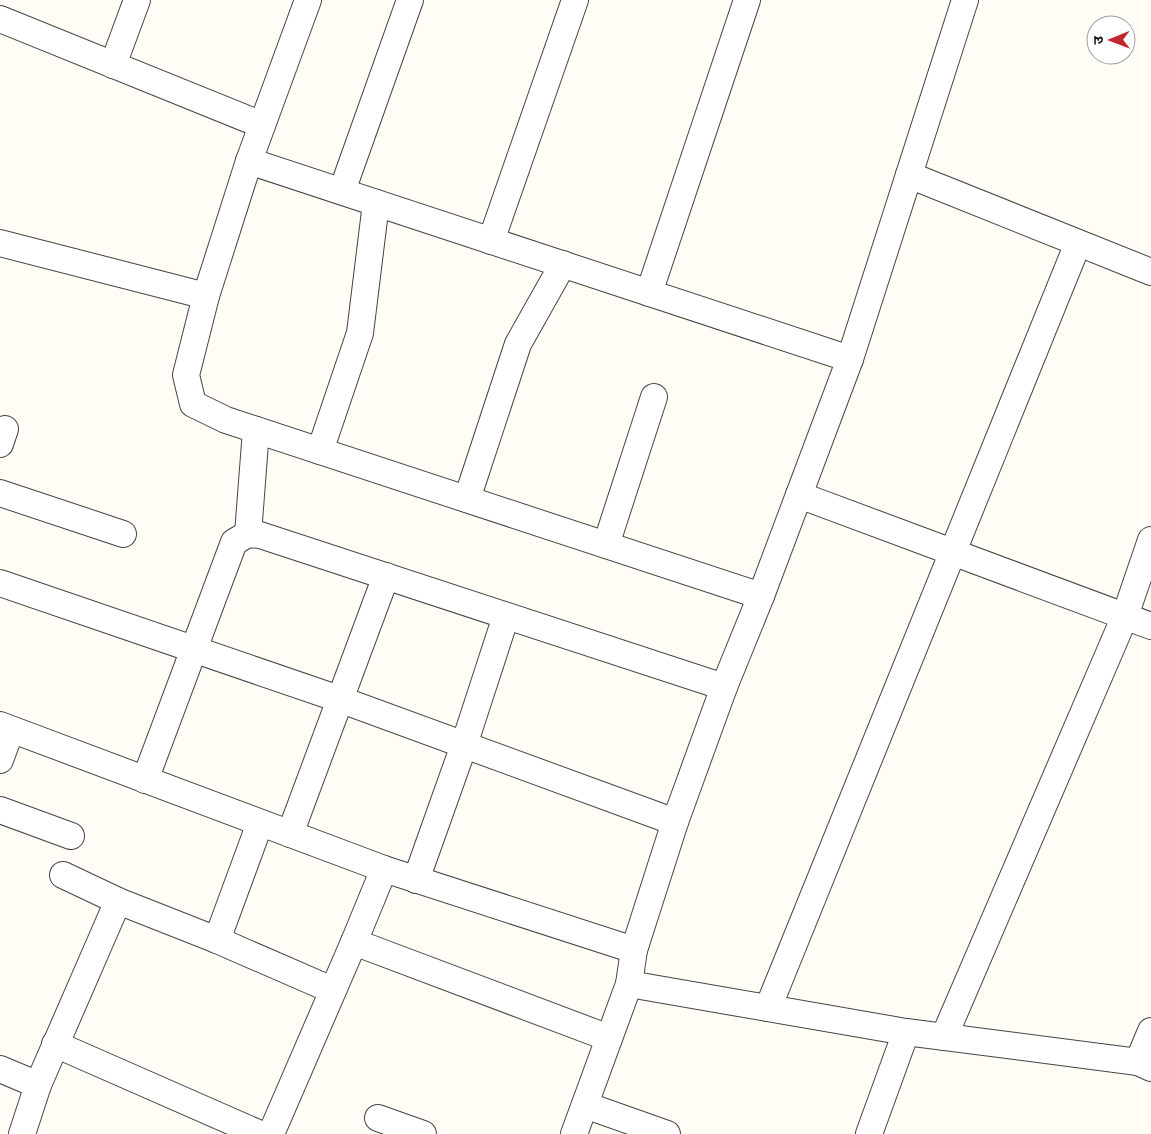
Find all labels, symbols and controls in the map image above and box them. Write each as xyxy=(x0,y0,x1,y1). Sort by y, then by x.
north arrow xyxy=(1086,15,1136,65)
text: उ xyxy=(1089,35,1107,44)

